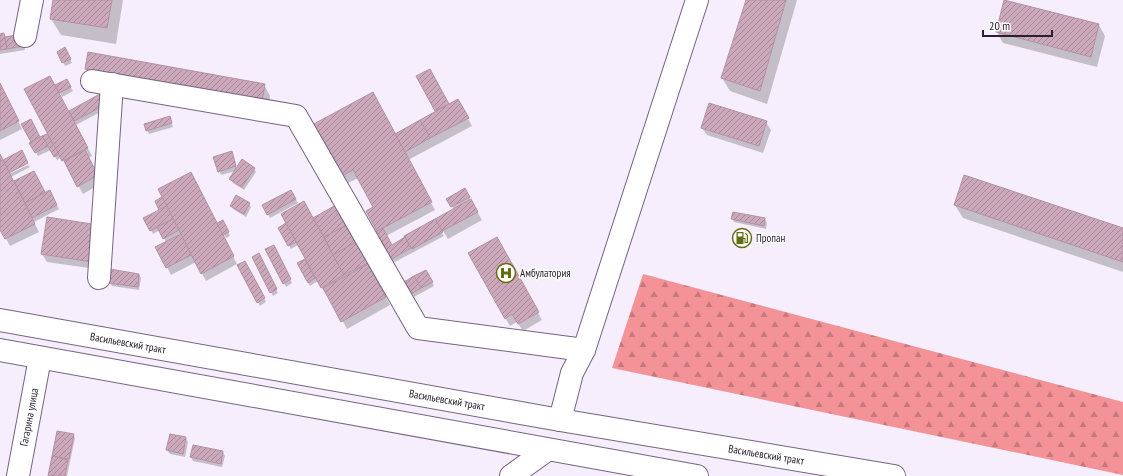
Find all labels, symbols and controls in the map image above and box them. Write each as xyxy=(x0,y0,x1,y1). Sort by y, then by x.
scale bar xyxy=(983,12,1052,38)
text: 20 m xyxy=(989,18,1010,33)
fuel station icon: Пропан xyxy=(731,227,753,249)
place label: Пропан xyxy=(756,231,785,245)
hospital icon: Амбулатория xyxy=(495,262,517,284)
place label: Амбулатория xyxy=(520,266,570,280)
street label: Васильевский тракт xyxy=(89,329,167,357)
street label: Васильевский тракт xyxy=(408,386,486,414)
street label: Гагарина улица xyxy=(17,387,41,447)
street label: Васильевский тракт xyxy=(727,441,806,468)

